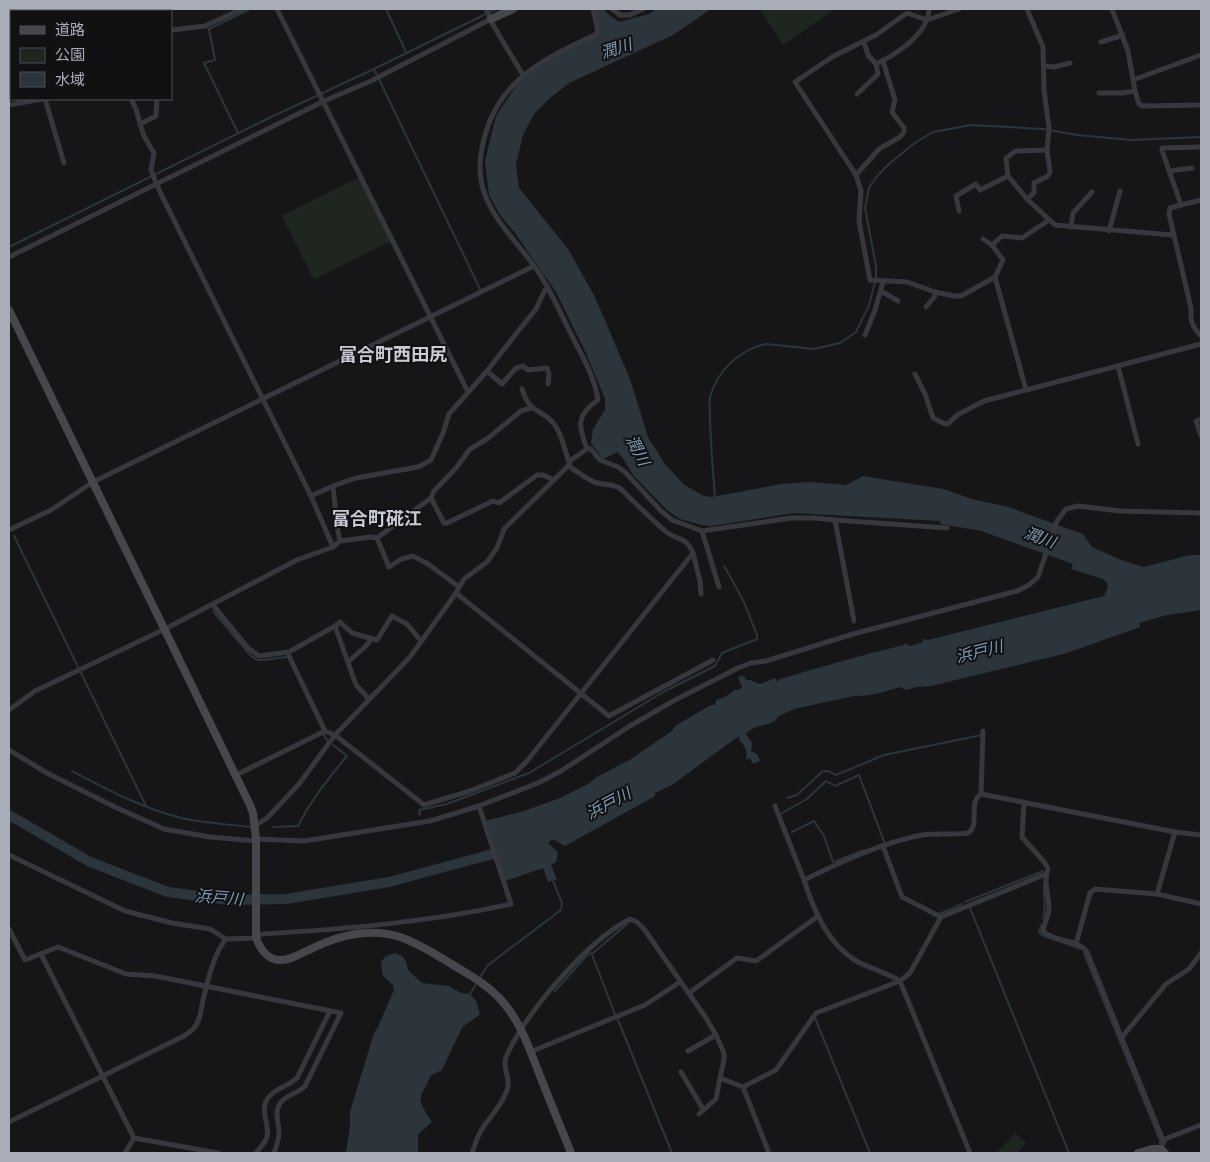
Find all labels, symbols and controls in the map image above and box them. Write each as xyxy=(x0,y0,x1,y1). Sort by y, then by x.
legend xyxy=(10,10,172,100)
text: 道路 xyxy=(55,20,85,40)
water label: 潤川 xyxy=(598,33,637,64)
text: 公園 xyxy=(55,45,85,65)
text: 水域 xyxy=(55,70,85,90)
district label: 富合町西田尻 xyxy=(339,343,447,367)
water label: 潤川 xyxy=(620,431,655,471)
district label: 富合町硴江 xyxy=(332,507,422,531)
water label: 潤川 xyxy=(1021,522,1060,554)
water label: 浜戸川 xyxy=(953,635,1007,668)
water label: 浜戸川 xyxy=(582,782,637,825)
water label: 浜戸川 xyxy=(194,885,246,911)

